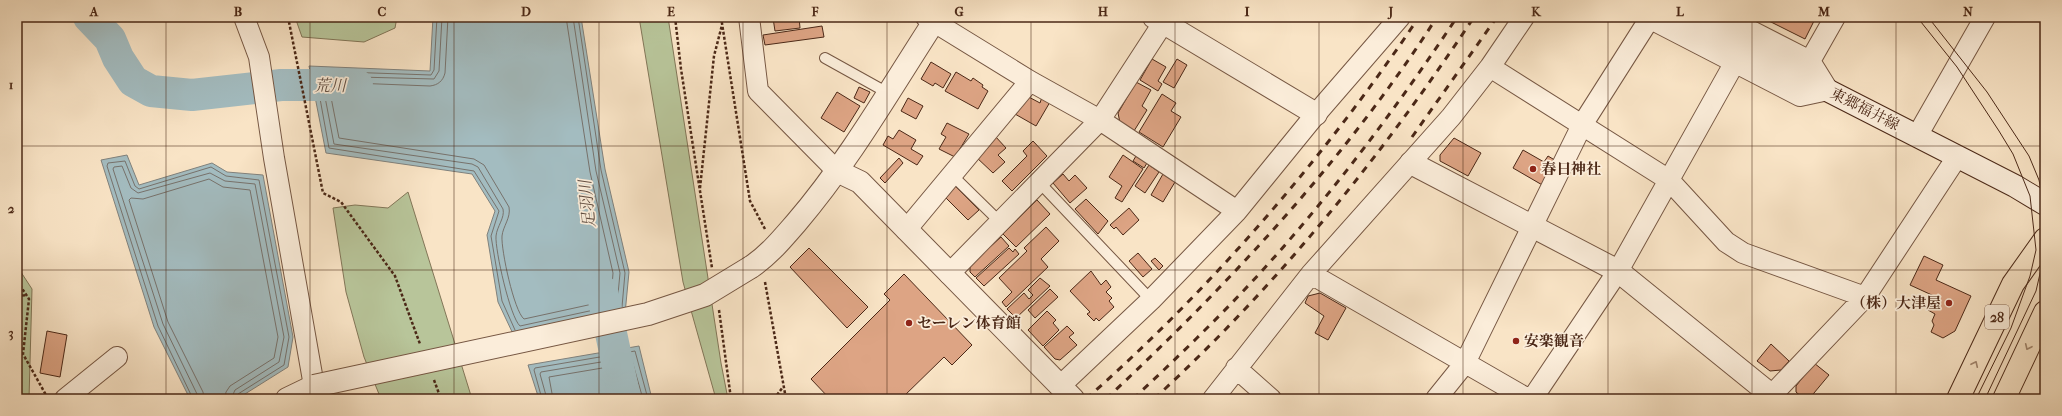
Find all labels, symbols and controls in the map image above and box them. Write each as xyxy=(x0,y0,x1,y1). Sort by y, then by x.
text: A xyxy=(89,4,99,19)
text: B xyxy=(234,4,243,19)
text: C xyxy=(378,4,387,19)
text: D xyxy=(521,4,531,19)
text: E xyxy=(667,4,675,19)
text: F xyxy=(811,4,819,19)
text: G xyxy=(954,4,964,19)
text: H xyxy=(1098,4,1109,19)
text: I xyxy=(1244,4,1250,19)
text: J xyxy=(1387,4,1394,20)
text: K xyxy=(1531,4,1542,19)
text: L xyxy=(1676,4,1685,19)
text: M xyxy=(1817,4,1830,19)
text: N xyxy=(1963,4,1973,19)
water label: 荒川 xyxy=(314,76,348,95)
text: 1 xyxy=(9,77,14,92)
street label: 東郷福井線 xyxy=(1827,84,1903,134)
place label: 春日神社 xyxy=(1541,160,1601,178)
marker: 春日神社 xyxy=(1528,164,1538,174)
water label: 足羽川 xyxy=(575,177,599,229)
text: 2 xyxy=(8,201,15,216)
place label: （株）大津屋 xyxy=(1851,294,1941,312)
marker: （株）大津屋 xyxy=(1944,298,1954,308)
road number: 28 xyxy=(1985,305,2009,329)
place label: セーレン体育館 xyxy=(917,314,1021,332)
marker: セーレン体育館 xyxy=(904,318,914,328)
text: 3 xyxy=(8,325,14,341)
place label: 安楽観音 xyxy=(1524,332,1584,350)
marker: 安楽観音 xyxy=(1511,336,1521,346)
one-way arrow xyxy=(2025,343,2033,350)
one-way arrow xyxy=(1970,360,1978,368)

